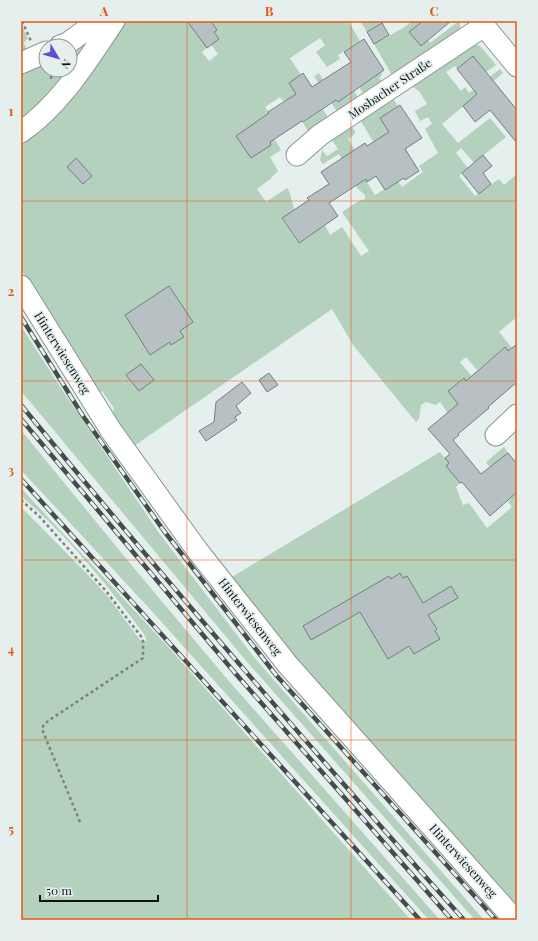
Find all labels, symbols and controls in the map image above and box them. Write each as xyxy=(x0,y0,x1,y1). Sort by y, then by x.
text: A xyxy=(99,2,109,19)
text: B xyxy=(265,2,274,19)
text: C xyxy=(429,2,439,19)
north arrow xyxy=(38,38,78,78)
street label: Mosbacher Straße xyxy=(345,54,434,122)
text: N xyxy=(58,57,75,72)
text: 1 xyxy=(9,102,14,119)
text: 2 xyxy=(8,282,15,299)
street label: Hinterwiesenweg xyxy=(31,308,95,397)
text: 3 xyxy=(8,461,14,478)
street label: Hinterwiesenweg xyxy=(215,574,287,659)
text: 4 xyxy=(8,640,15,657)
text: 5 xyxy=(8,820,14,837)
street label: Hinterwiesenweg xyxy=(426,820,502,901)
scale bar xyxy=(40,877,158,903)
text: 50 m xyxy=(46,882,72,898)

